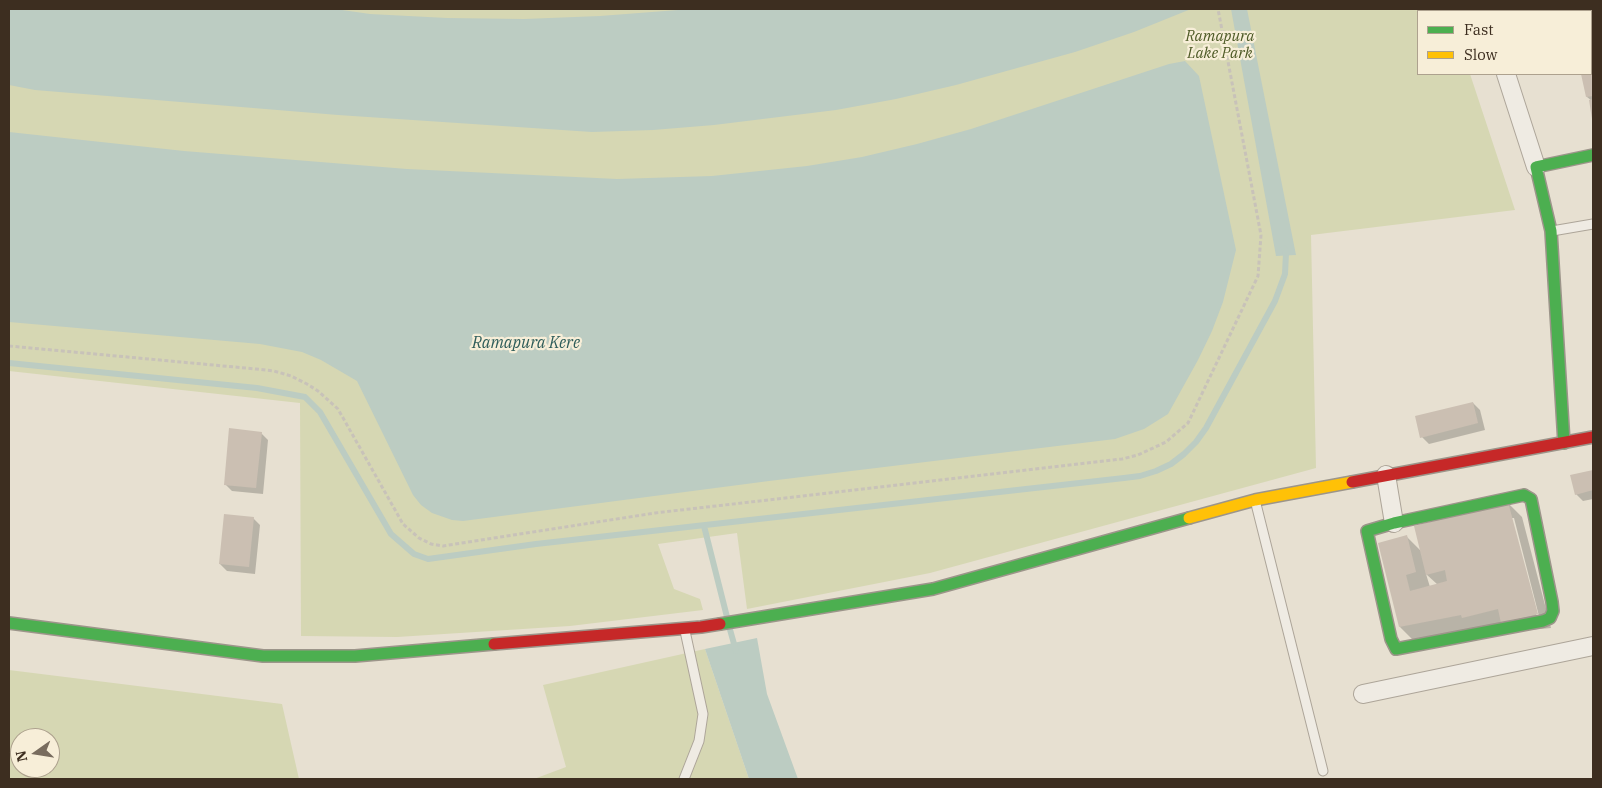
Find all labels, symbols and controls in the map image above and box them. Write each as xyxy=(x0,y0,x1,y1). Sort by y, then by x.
legend xyxy=(1417,10,1592,75)
text: Fast xyxy=(1464,20,1494,39)
park label: Ramapura Lake Park xyxy=(1186,28,1254,63)
text: Slow xyxy=(1464,45,1497,64)
water label: Ramapura Kere xyxy=(472,333,580,353)
north arrow xyxy=(10,728,60,778)
text: N xyxy=(11,749,31,764)

